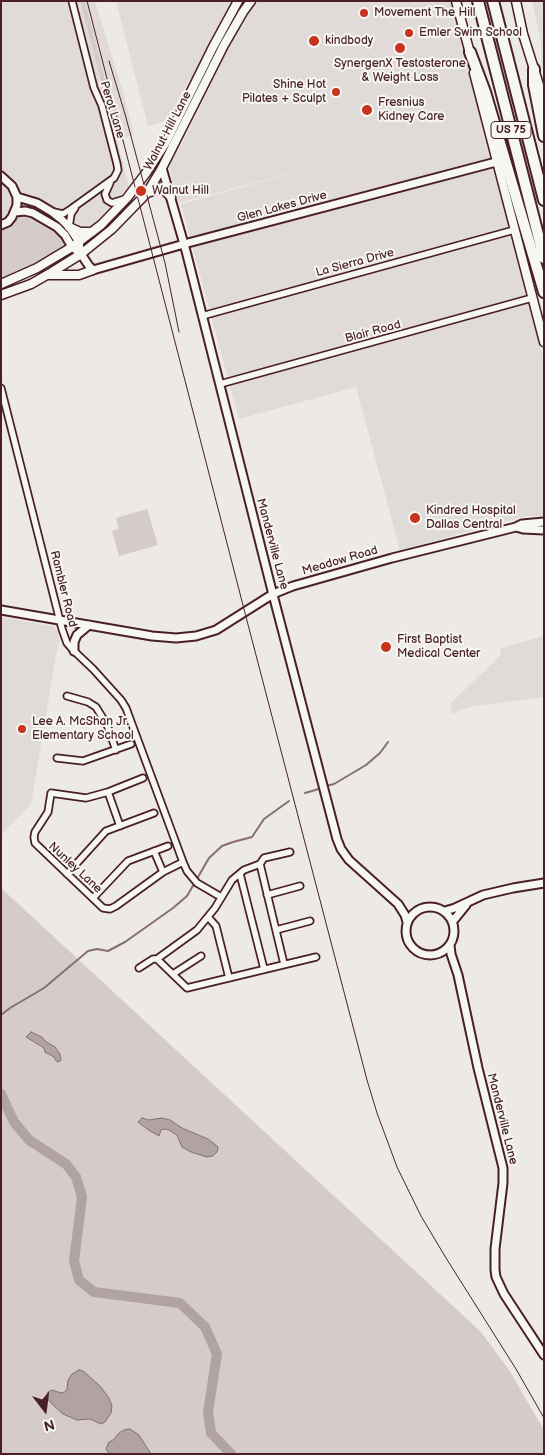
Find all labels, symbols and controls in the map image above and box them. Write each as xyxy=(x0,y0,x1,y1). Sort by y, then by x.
place label: Movement The Hill xyxy=(374,6,475,20)
marker: Movement The Hill xyxy=(358,7,370,19)
place label: Emler Swim School xyxy=(419,26,522,40)
marker: Emler Swim School xyxy=(403,27,415,39)
marker: kindbody xyxy=(307,34,321,48)
place label: kindbody xyxy=(325,34,373,48)
marker: SynergenX Testosterone & Weight Loss xyxy=(393,41,407,55)
place label: SynergenX Testosterone & Weight Loss xyxy=(334,57,466,85)
place label: Shine Hot Pilates + Sculpt xyxy=(242,78,326,106)
street label: Perot Lane xyxy=(96,80,128,140)
marker: Shine Hot Pilates + Sculpt xyxy=(330,86,342,98)
street label: Walnut Hill Lane xyxy=(141,89,195,173)
place label: Fresnius Kidney Care xyxy=(378,96,444,124)
marker: Fresnius Kidney Care xyxy=(360,103,374,117)
road number: US 75 xyxy=(491,122,531,138)
marker: Walnut Hill xyxy=(134,184,148,198)
place label: Walnut Hill xyxy=(152,184,209,198)
street label: Glen Lakes Drive xyxy=(236,188,328,226)
street label: La Sierra Drive xyxy=(314,246,396,280)
street label: Blair Road xyxy=(344,318,402,346)
street label: Manderville Lane xyxy=(253,497,291,591)
place label: Kindred Hospital Dallas Central xyxy=(426,504,516,532)
marker: Kindred Hospital Dallas Central xyxy=(408,511,422,525)
street label: Meadow Road xyxy=(300,543,380,579)
street label: Rambler Road xyxy=(47,549,79,629)
place label: First Baptist Medical Center xyxy=(397,633,480,661)
marker: First Baptist Medical Center xyxy=(379,640,393,654)
place label: Lee A. McShan Jr. Elementary School xyxy=(32,715,134,743)
marker: Lee A. McShan Jr. Elementary School xyxy=(16,723,28,735)
street label: Nunley Lane xyxy=(45,840,105,896)
street label: Manderville Lane xyxy=(484,1072,520,1166)
north arrow xyxy=(20,1385,70,1435)
text: N xyxy=(42,1415,56,1435)

